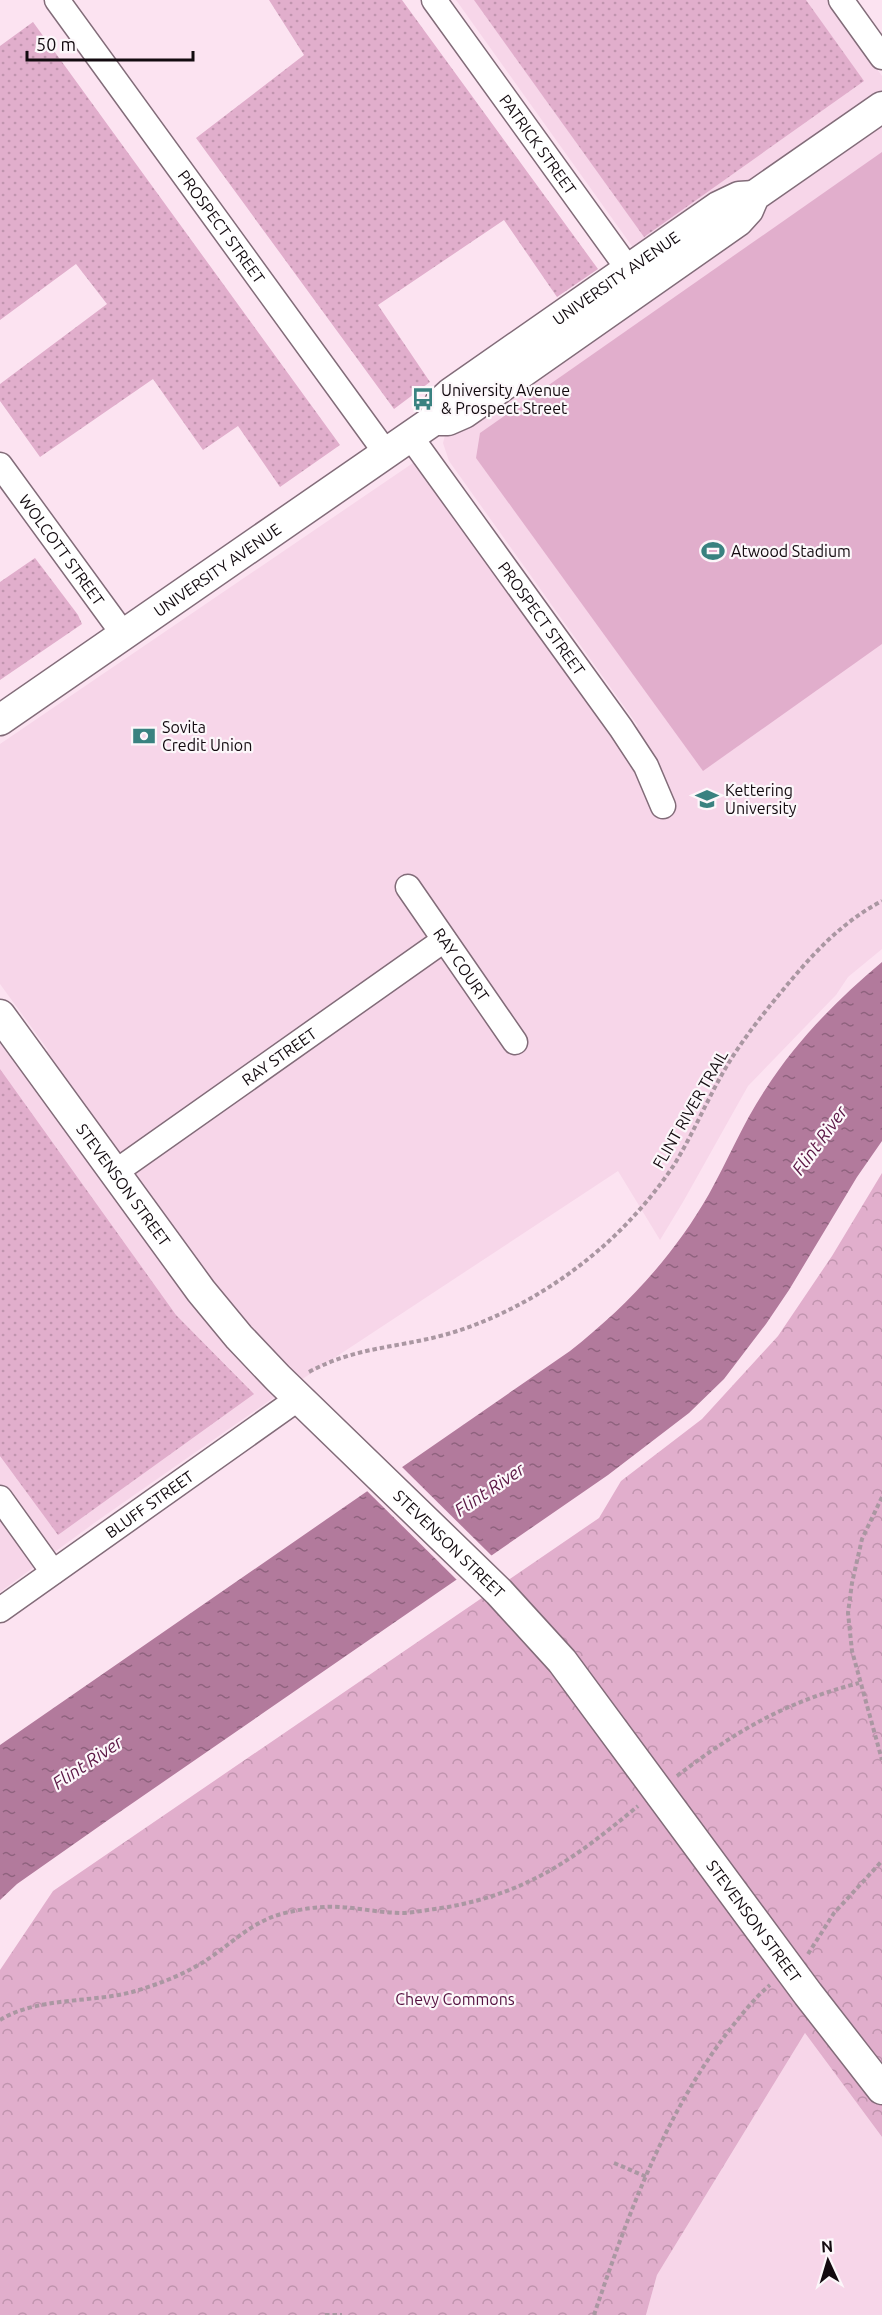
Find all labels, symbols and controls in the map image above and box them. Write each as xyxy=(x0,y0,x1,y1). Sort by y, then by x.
scale bar xyxy=(27,24,194,62)
text: 50 m xyxy=(36,34,76,54)
street label: PATRICK STREET xyxy=(496,91,580,198)
street label: PROSPECT STREET xyxy=(174,166,269,287)
street label: UNIVERSITY AVENUE xyxy=(549,228,683,328)
place label: University Avenue & Prospect Street xyxy=(441,381,570,417)
bus stop icon: University Avenue & Prospect Street xyxy=(410,386,436,412)
street label: WOLCOTT STREET xyxy=(16,491,108,609)
street label: UNIVERSITY AVENUE xyxy=(150,520,284,620)
sports icon: Atwood Stadium xyxy=(700,538,726,564)
place label: Atwood Stadium xyxy=(731,542,851,560)
street label: PROSPECT STREET xyxy=(495,558,589,679)
place label: Sovita Credit Union xyxy=(162,718,252,754)
bank icon: Sovita Credit Union xyxy=(131,723,157,749)
place label: Kettering University xyxy=(725,781,797,817)
school or university icon: Kettering University xyxy=(694,786,720,812)
street label: RAY COURT xyxy=(430,924,493,1004)
street label: RAY STREET xyxy=(238,1024,320,1089)
street label: FLINT RIVER TRAIL xyxy=(649,1047,731,1171)
water label: Flint River xyxy=(787,1101,851,1178)
street label: STEVENSON STREET xyxy=(73,1120,174,1250)
water label: Flint River xyxy=(450,1458,529,1520)
street label: BLUFF STREET xyxy=(102,1467,197,1542)
street label: STEVENSON STREET xyxy=(390,1486,508,1601)
water label: Flint River xyxy=(48,1731,127,1793)
street label: STEVENSON STREET xyxy=(703,1857,805,1986)
park label: Chevy Commons xyxy=(395,1990,515,2008)
north arrow xyxy=(798,2231,858,2291)
text: N xyxy=(820,2237,834,2255)

